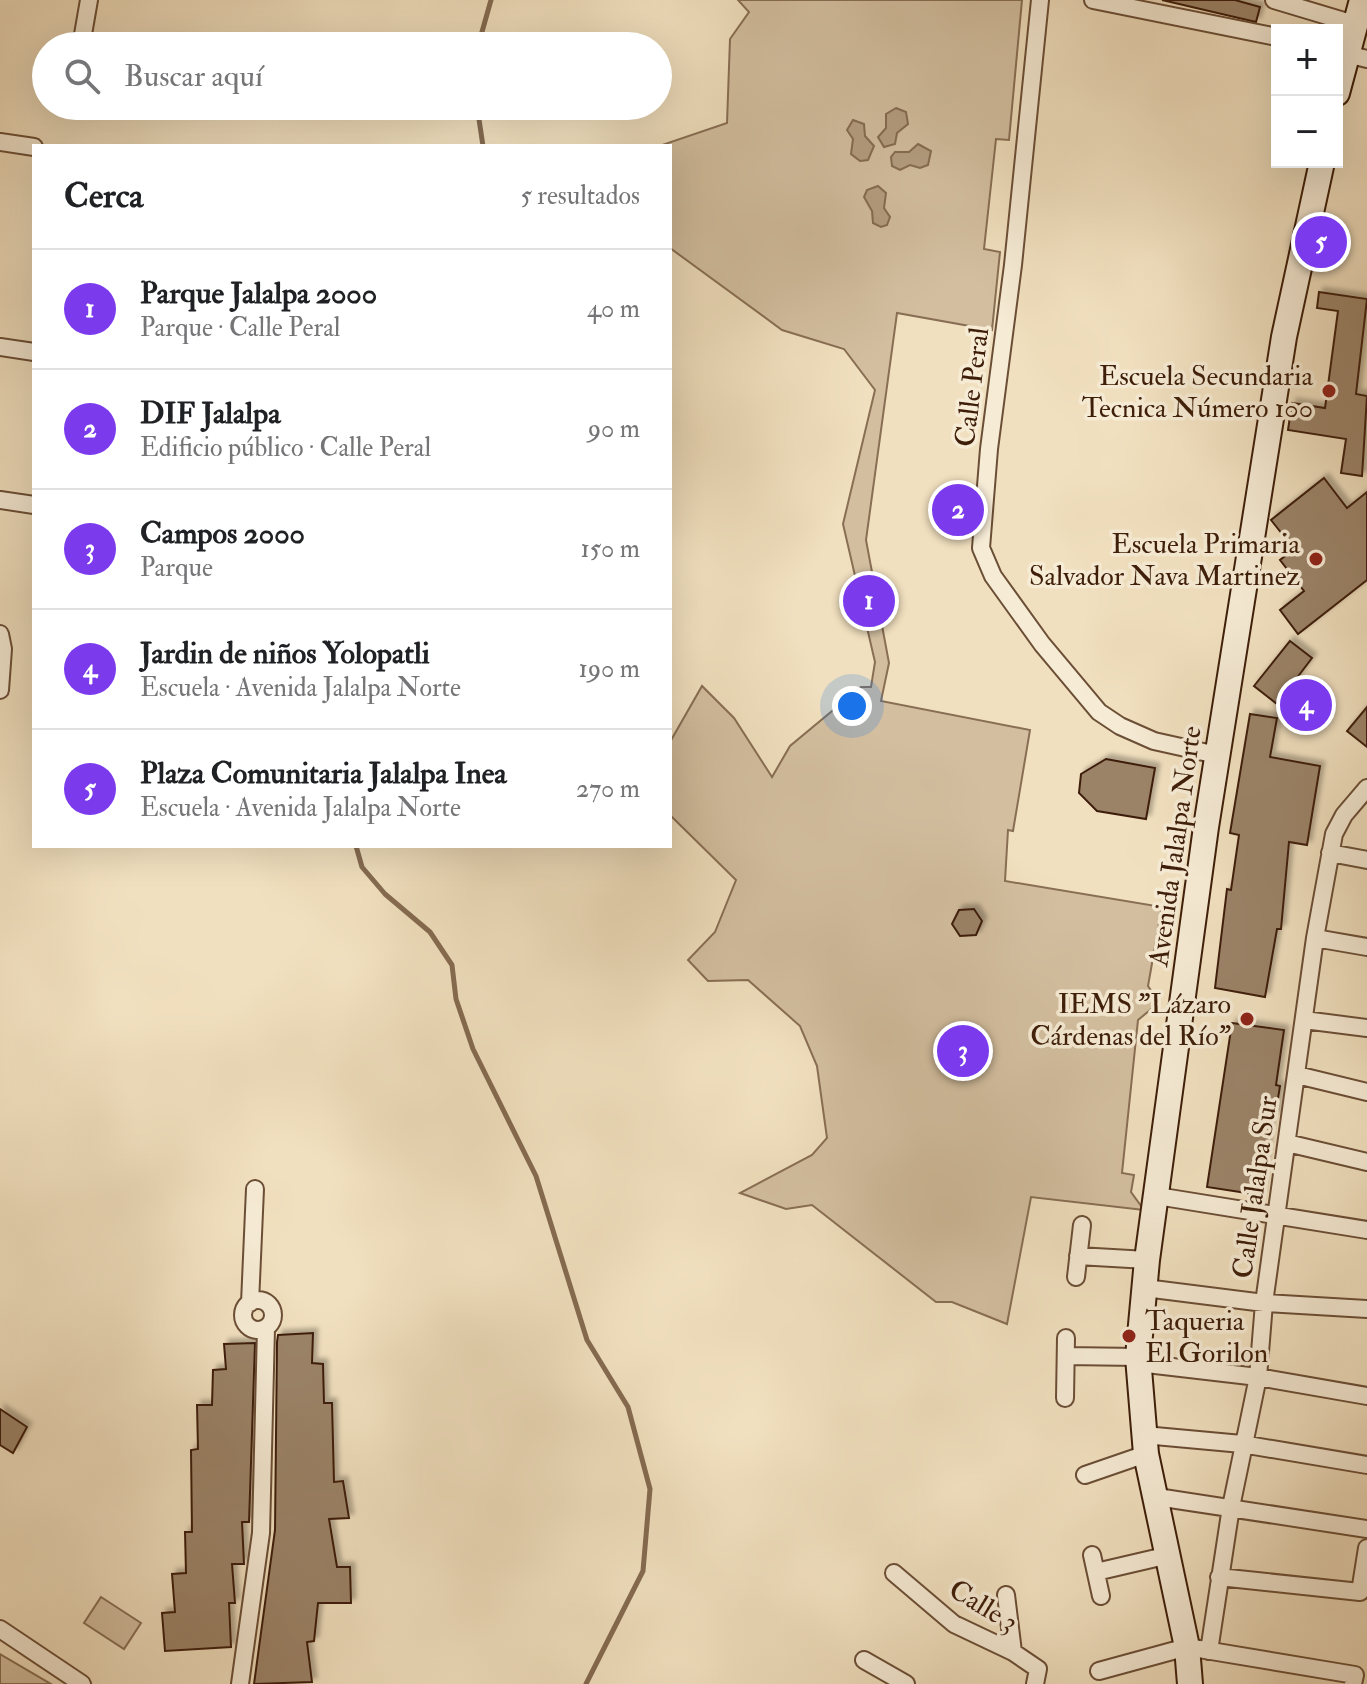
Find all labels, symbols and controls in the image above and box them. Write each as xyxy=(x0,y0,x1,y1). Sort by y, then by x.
map controls xyxy=(1271,24,1343,168)
button: + xyxy=(1271,24,1343,96)
search box xyxy=(32,32,672,120)
icon: search xyxy=(60,54,104,98)
text: Buscar aquí xyxy=(124,58,263,95)
button: − xyxy=(1271,96,1343,168)
text: Cerca xyxy=(64,175,143,218)
text: 5 resultados xyxy=(520,180,640,212)
pin: 5 xyxy=(1295,212,1347,272)
text: Parque Jalalpa 2000 xyxy=(140,275,377,312)
text: 1 xyxy=(85,293,95,325)
text: 40 m xyxy=(587,293,640,325)
text: Parque · Calle Peral xyxy=(140,312,341,344)
street label: Calle Peral xyxy=(948,325,997,449)
place label: Escuela Secundaria Tecnica Número 100 xyxy=(1082,359,1313,426)
marker: Escuela Secundaria Tecnica Número 100 xyxy=(1320,382,1338,400)
text: DIF Jalalpa xyxy=(140,395,280,432)
text: 2 xyxy=(83,413,97,445)
text: 90 m xyxy=(588,413,640,445)
text: Edificio público · Calle Peral xyxy=(140,432,431,464)
pin: 2 xyxy=(932,480,984,540)
text: Campos 2000 xyxy=(140,515,305,552)
place label: Escuela Primaria Salvador Nava Martinez xyxy=(1029,527,1300,594)
text: 3 xyxy=(85,533,95,565)
text: 150 m xyxy=(581,533,640,565)
marker: Escuela Primaria Salvador Nava Martinez xyxy=(1307,550,1325,568)
text: Parque xyxy=(140,552,213,584)
pin: 1 xyxy=(843,571,895,631)
text: Jardin de niños Yolopatli xyxy=(140,635,430,672)
text: 4 xyxy=(83,653,97,685)
text: 190 m xyxy=(579,653,640,685)
text: Escuela · Avenida Jalalpa Norte xyxy=(140,672,461,704)
pin: 4 xyxy=(1280,675,1332,735)
your location xyxy=(832,686,872,726)
street label: Avenida Jalalpa Norte xyxy=(1141,723,1210,970)
text: Plaza Comunitaria Jalalpa Inea xyxy=(140,755,507,792)
text: 5 xyxy=(84,773,96,805)
text: 270 m xyxy=(576,773,640,805)
text: Escuela · Avenida Jalalpa Norte xyxy=(140,792,461,824)
place label: IEMS "Lázaro Cárdenas del Río" xyxy=(1030,987,1231,1054)
marker: IEMS "Lázaro Cárdenas del Río" xyxy=(1238,1010,1256,1028)
pin: 3 xyxy=(937,1021,989,1081)
street label: Calle Jalalpa Sur xyxy=(1225,1093,1286,1281)
place label: Taqueria El Gorilon xyxy=(1145,1304,1268,1371)
marker: Taqueria El Gorilon xyxy=(1120,1327,1138,1345)
street label: Calle 3 xyxy=(942,1572,1024,1640)

